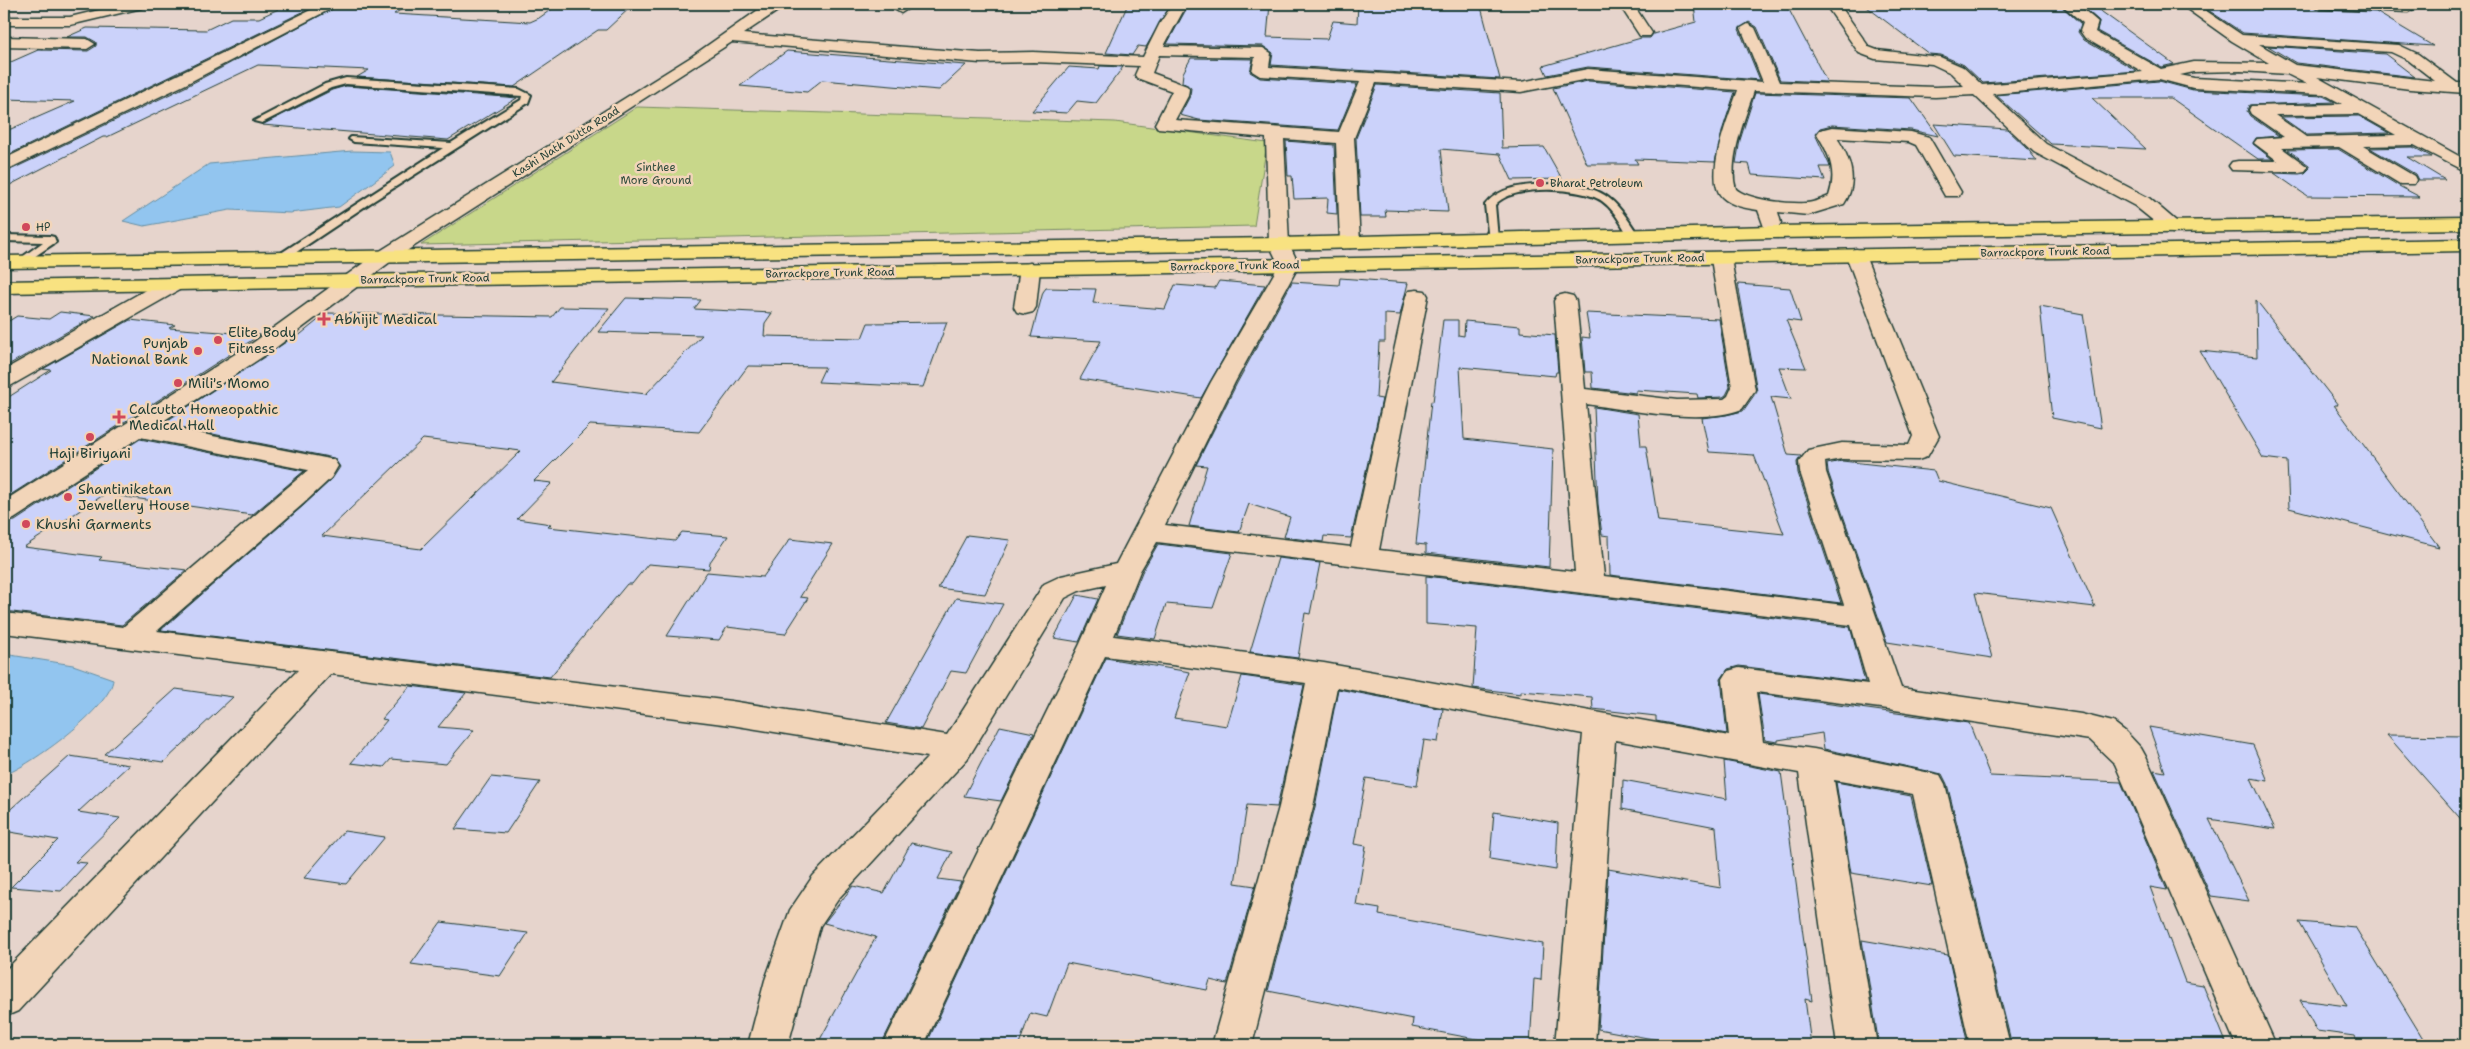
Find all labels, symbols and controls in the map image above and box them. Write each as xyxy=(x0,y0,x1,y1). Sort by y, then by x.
street label: Kashi Nath Dutta Road xyxy=(510,103,622,181)
park label: Sinthee More Ground xyxy=(620,160,692,188)
place label: Bharat Petroleum xyxy=(1550,176,1643,191)
marker: Bharat Petroleum xyxy=(1534,177,1546,189)
place label: HP xyxy=(36,220,50,235)
marker: HP xyxy=(20,221,32,233)
street label: Barrackpore Trunk Road xyxy=(1980,243,2110,261)
street label: Barrackpore Trunk Road xyxy=(1575,250,1705,268)
street label: Barrackpore Trunk Road xyxy=(1170,257,1300,275)
street label: Barrackpore Trunk Road xyxy=(765,264,895,282)
street label: Barrackpore Trunk Road xyxy=(360,270,490,288)
place label: Abhijit Medical xyxy=(334,310,437,328)
marker: Abhijit Medical xyxy=(318,313,330,325)
place label: Elite Body Fitness xyxy=(228,323,296,357)
place label: Punjab National Bank xyxy=(91,334,188,368)
marker: Elite Body Fitness xyxy=(212,334,224,346)
marker: Punjab National Bank xyxy=(192,345,204,357)
place label: Mili's Momo xyxy=(188,374,270,392)
marker: Mili's Momo xyxy=(172,377,184,389)
place label: Calcutta Homeopathic Medical Hall xyxy=(129,400,278,434)
marker: Calcutta Homeopathic Medical Hall xyxy=(113,411,125,423)
marker: Haji Biriyani xyxy=(84,431,96,443)
place label: Haji Biriyani xyxy=(49,444,131,462)
place label: Shantiniketan Jewellery House xyxy=(78,480,190,514)
marker: Shantiniketan Jewellery House xyxy=(62,491,74,503)
place label: Khushi Garments xyxy=(36,515,152,533)
marker: Khushi Garments xyxy=(20,518,32,530)

